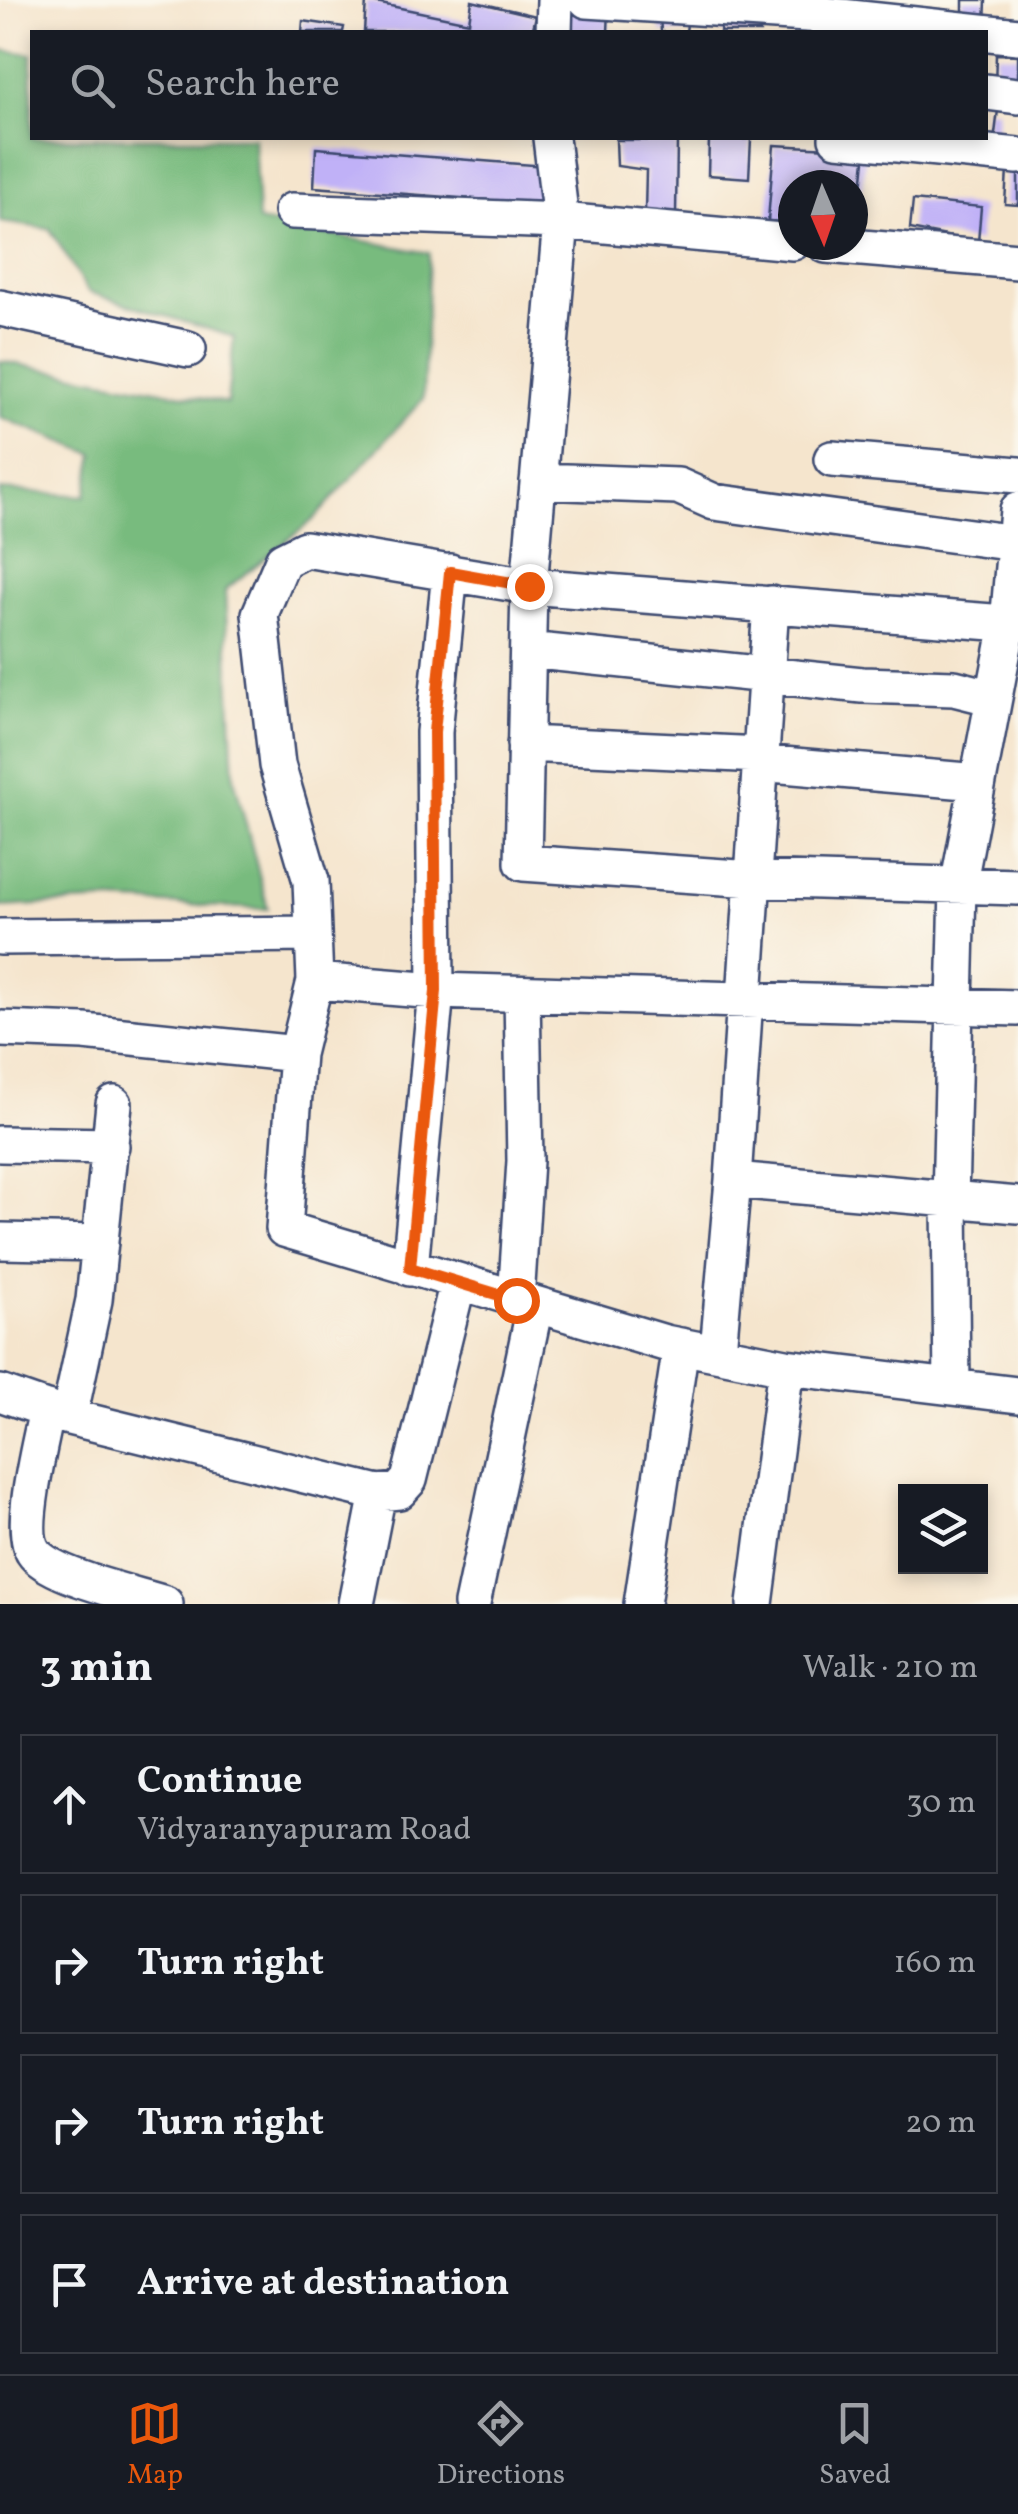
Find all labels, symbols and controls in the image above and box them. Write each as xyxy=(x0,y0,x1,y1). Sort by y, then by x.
search box xyxy=(30,30,988,140)
icon: search xyxy=(65,58,120,113)
text: Search here xyxy=(145,59,340,112)
north arrow xyxy=(778,170,868,260)
route end xyxy=(507,564,553,610)
route start xyxy=(494,1278,540,1324)
map controls xyxy=(898,1484,988,1574)
button: layers xyxy=(898,1484,988,1574)
text: 3 min xyxy=(40,1640,153,1699)
text: Walk · 210 m xyxy=(803,1647,978,1691)
text: Continue xyxy=(137,1756,302,1809)
icon: ahead xyxy=(42,1777,97,1832)
text: 30 m xyxy=(906,1782,976,1826)
text: Vidyaranyapuram Road xyxy=(137,1809,471,1853)
icon: right xyxy=(42,1937,97,1992)
text: Turn right xyxy=(137,1938,324,1991)
text: 160 m xyxy=(893,1942,976,1986)
icon: right xyxy=(42,2097,97,2152)
text: Turn right xyxy=(137,2098,324,2151)
text: 20 m xyxy=(905,2102,976,2146)
icon: arrive xyxy=(42,2257,97,2312)
text: Arrive at destination xyxy=(137,2258,510,2311)
tab: Map xyxy=(127,2396,183,2495)
tab: Directions xyxy=(437,2396,565,2495)
tab: Saved xyxy=(819,2396,891,2495)

